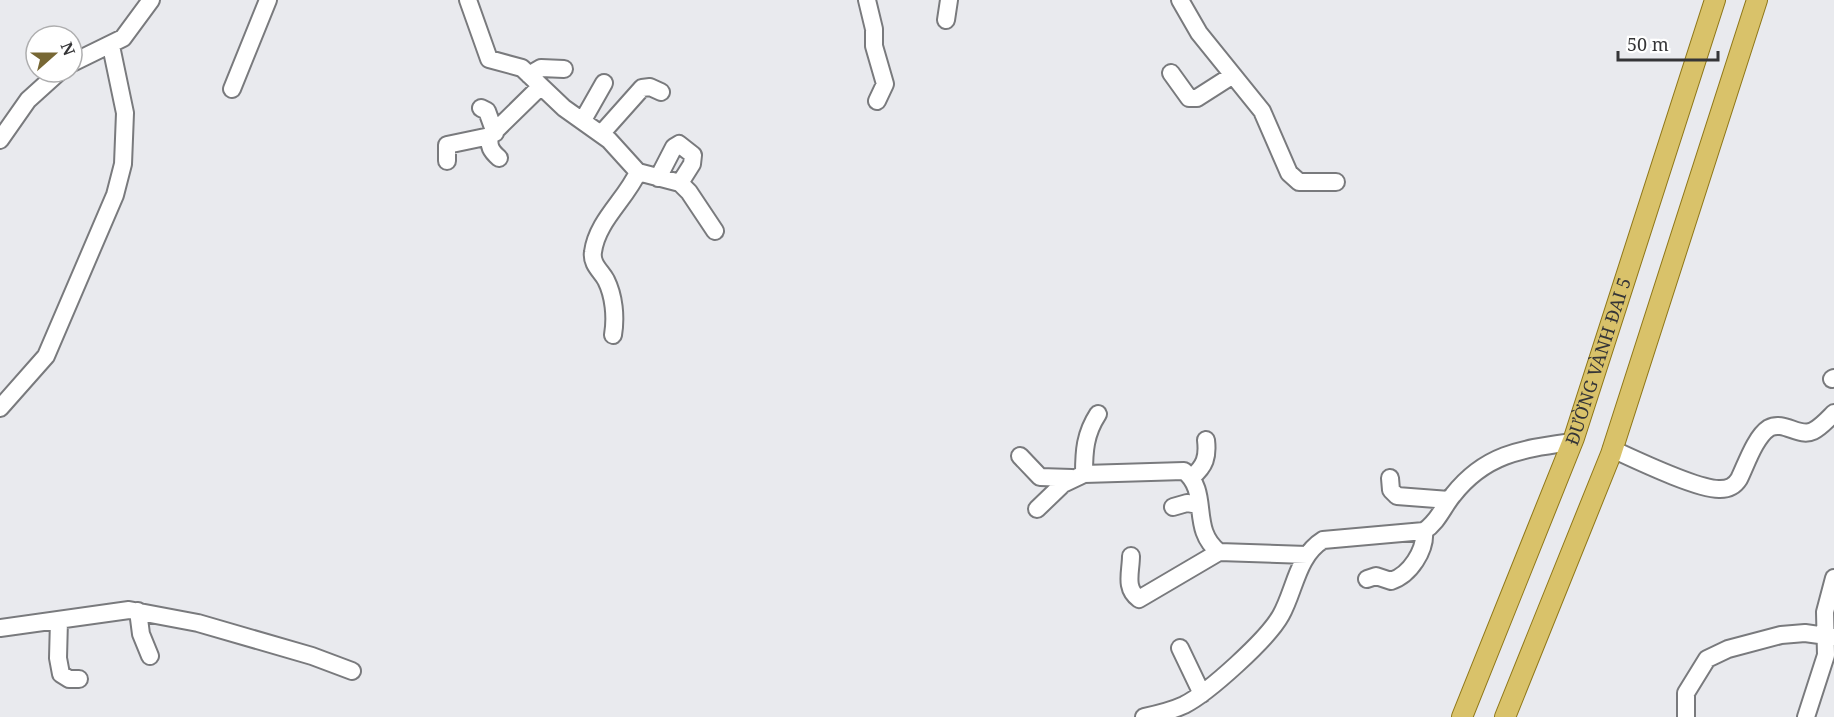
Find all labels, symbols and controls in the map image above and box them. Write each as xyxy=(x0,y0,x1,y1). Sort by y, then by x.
north arrow xyxy=(24,24,84,84)
scale bar xyxy=(1618,24,1718,62)
text: 50 m xyxy=(1627,32,1669,56)
text: N xyxy=(55,39,81,59)
street label: ĐƯỜNG VÀNH ĐAI 5 xyxy=(1559,274,1636,449)

